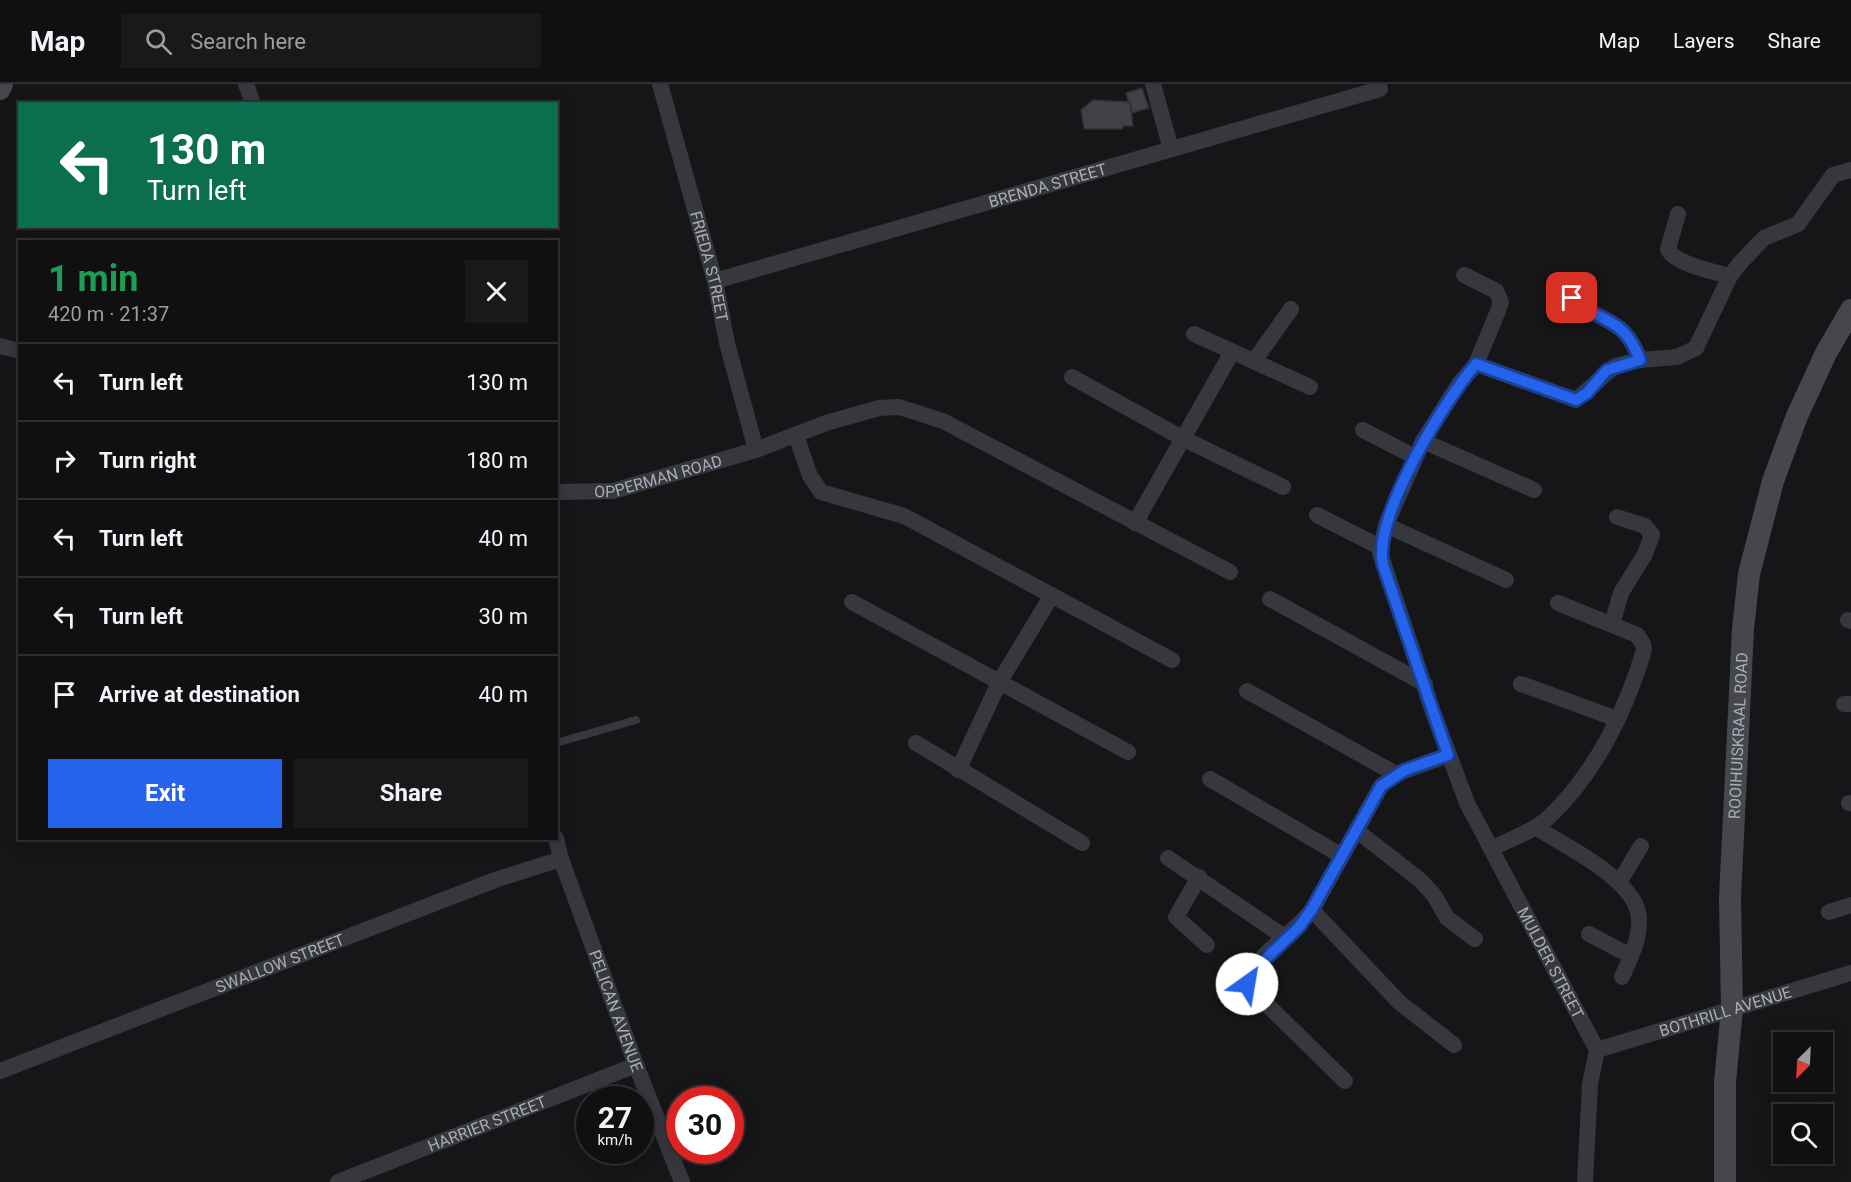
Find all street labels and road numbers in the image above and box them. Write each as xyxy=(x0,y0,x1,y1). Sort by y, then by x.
street label: BRENDA STREET xyxy=(986,159,1109,212)
street label: FRIEDA STREET xyxy=(686,209,732,324)
street label: OPPERMAN ROAD xyxy=(594,451,724,501)
street label: ROOIHUISKRAAL ROAD xyxy=(1725,652,1752,819)
street label: MULDER STREET xyxy=(1514,904,1588,1022)
street label: SWALLOW STREET xyxy=(213,930,348,997)
street label: PELICAN AVENUE xyxy=(585,947,647,1075)
street label: BOTHRILL AVENUE xyxy=(1657,983,1794,1041)
street label: HARRIER STREET xyxy=(425,1092,550,1156)

